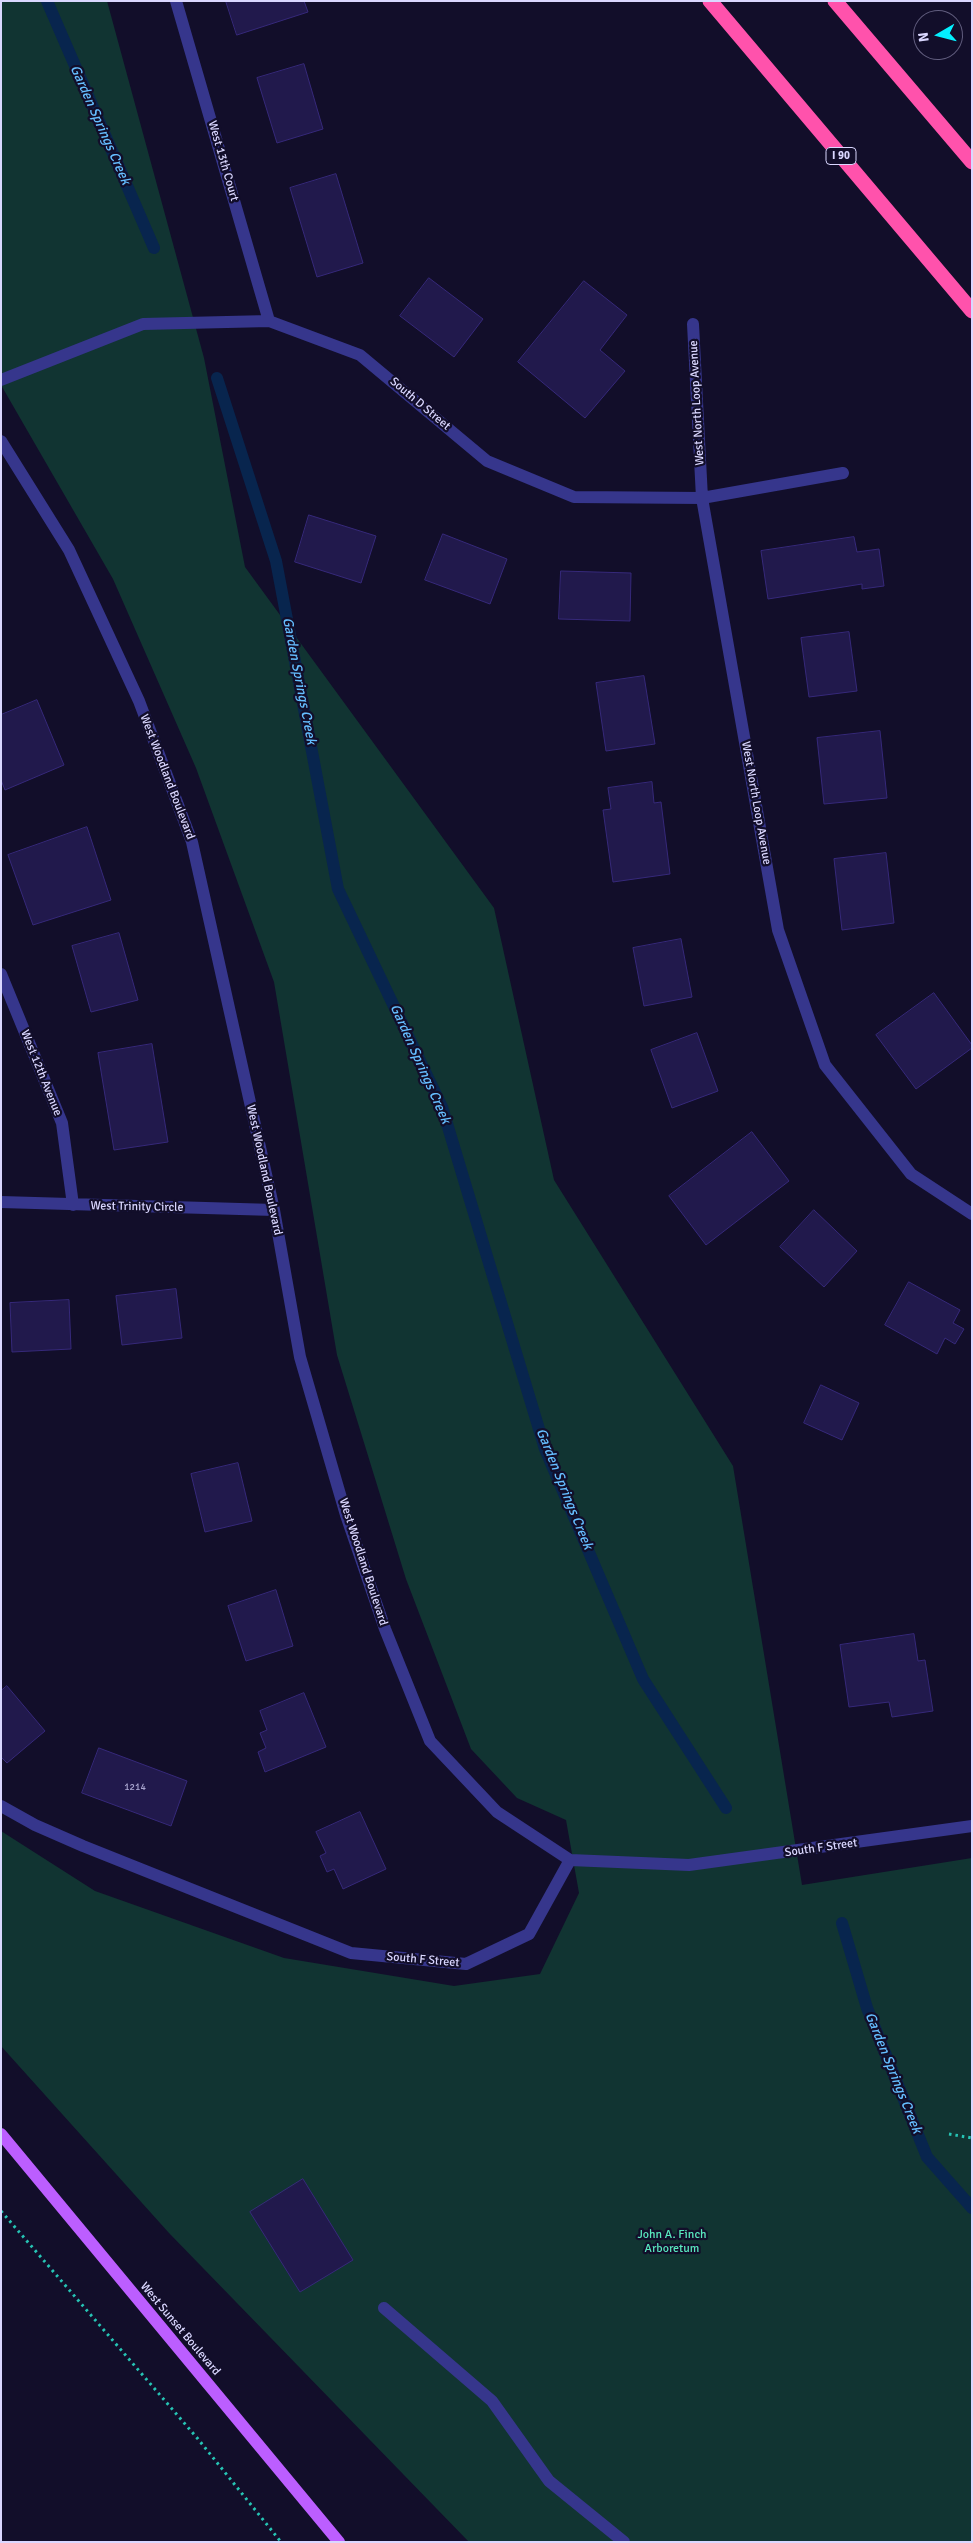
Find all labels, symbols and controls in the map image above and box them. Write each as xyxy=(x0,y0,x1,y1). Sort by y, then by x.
north arrow xyxy=(913,10,963,60)
text: N xyxy=(915,31,933,43)
water label: Garden Springs Creek xyxy=(66,63,134,187)
street label: West 13th Court xyxy=(205,119,241,203)
road number: I 90 xyxy=(826,148,856,164)
street label: West North Loop Avenue xyxy=(687,340,707,466)
street label: South D Street xyxy=(387,375,453,433)
water label: Garden Springs Creek xyxy=(278,616,320,746)
street label: West Woodland Boulevard xyxy=(136,712,198,842)
street label: West North Loop Avenue xyxy=(738,740,774,866)
water label: Garden Springs Creek xyxy=(386,1002,454,1126)
street label: West 12th Avenue xyxy=(17,1028,65,1118)
street label: West Woodland Boulevard xyxy=(243,1103,285,1237)
street label: West Trinity Circle xyxy=(90,1199,184,1215)
water label: Garden Springs Creek xyxy=(532,1426,596,1552)
street label: West Woodland Boulevard xyxy=(336,1496,390,1628)
house number: 1214 xyxy=(124,1781,146,1793)
street label: South F Street xyxy=(784,1836,858,1860)
street label: South F Street xyxy=(386,1950,460,1970)
water label: Garden Springs Creek xyxy=(861,2010,925,2136)
park label: John A. Finch Arboretum xyxy=(637,2228,707,2256)
street label: West Sunset Boulevard xyxy=(137,2279,223,2379)

